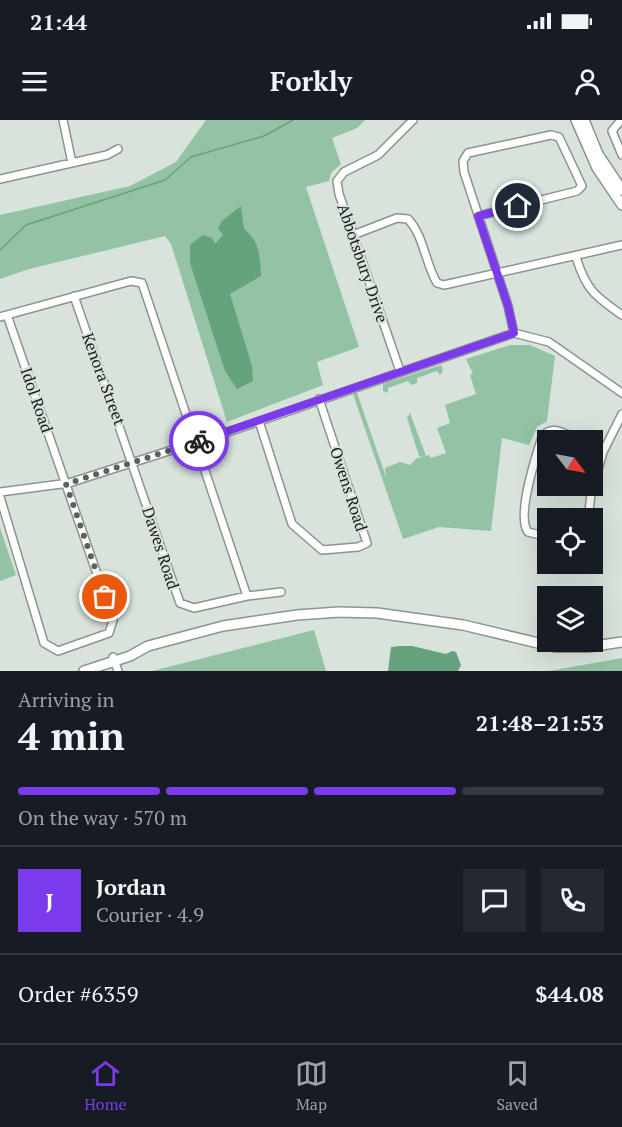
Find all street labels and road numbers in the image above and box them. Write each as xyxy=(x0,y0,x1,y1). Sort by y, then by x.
street label: Abbotsbury Drive xyxy=(332,201,394,325)
street label: Kenora Street xyxy=(77,330,131,428)
street label: Idol Road xyxy=(16,364,58,436)
street label: Owens Road xyxy=(325,444,373,534)
street label: Dawes Road xyxy=(137,504,185,592)

